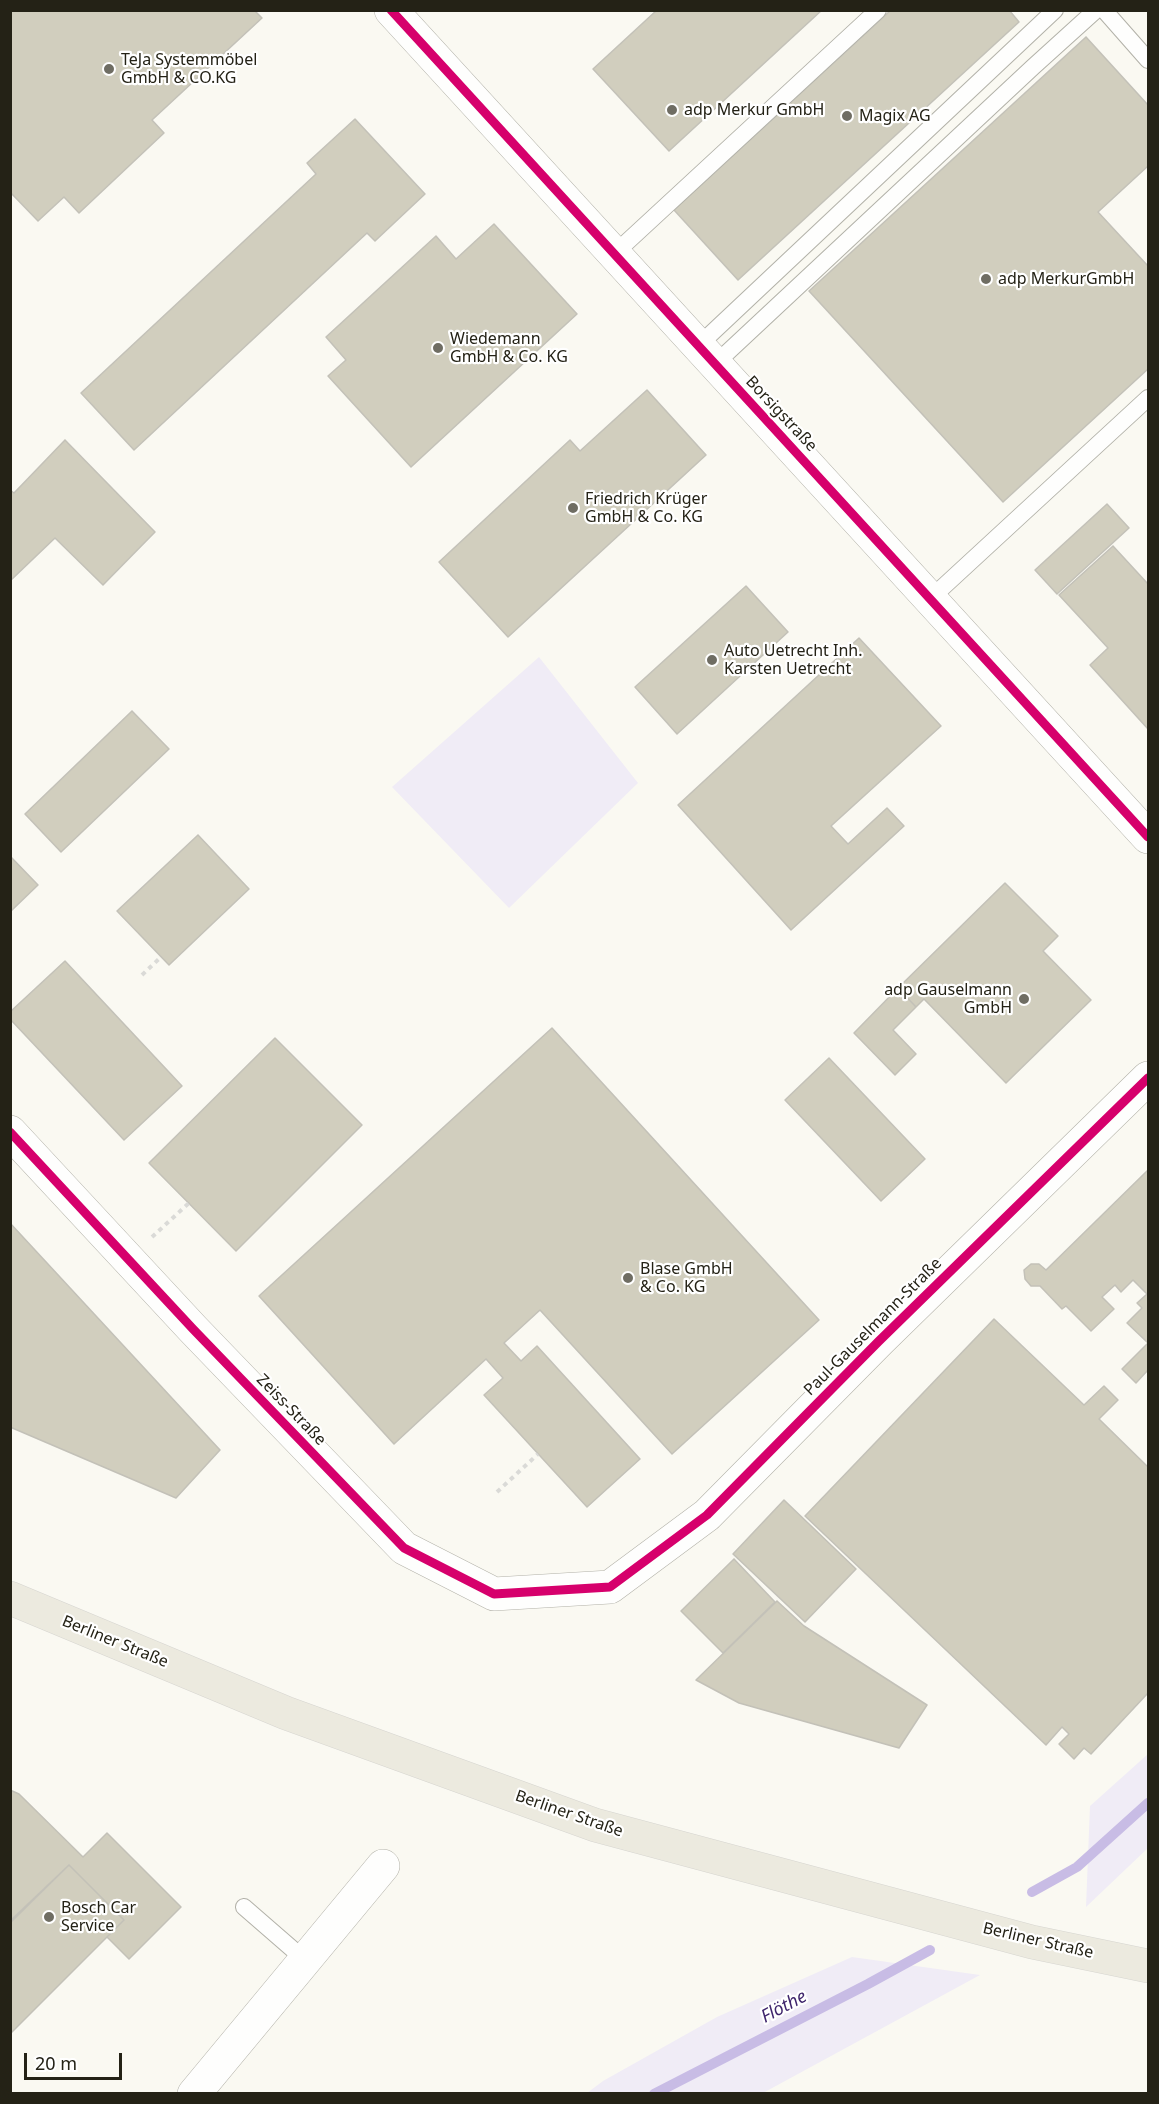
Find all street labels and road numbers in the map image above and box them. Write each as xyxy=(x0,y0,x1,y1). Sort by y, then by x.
street label: Borsigstraße xyxy=(741,372,821,456)
street label: Paul-Gauselmann-Straße xyxy=(800,1254,946,1400)
street label: Zeiss-Straße xyxy=(252,1370,330,1450)
street label: Berliner Straße xyxy=(59,1612,171,1672)
street label: Berliner Straße xyxy=(512,1787,626,1841)
street label: Berliner Straße xyxy=(981,1919,1095,1963)

